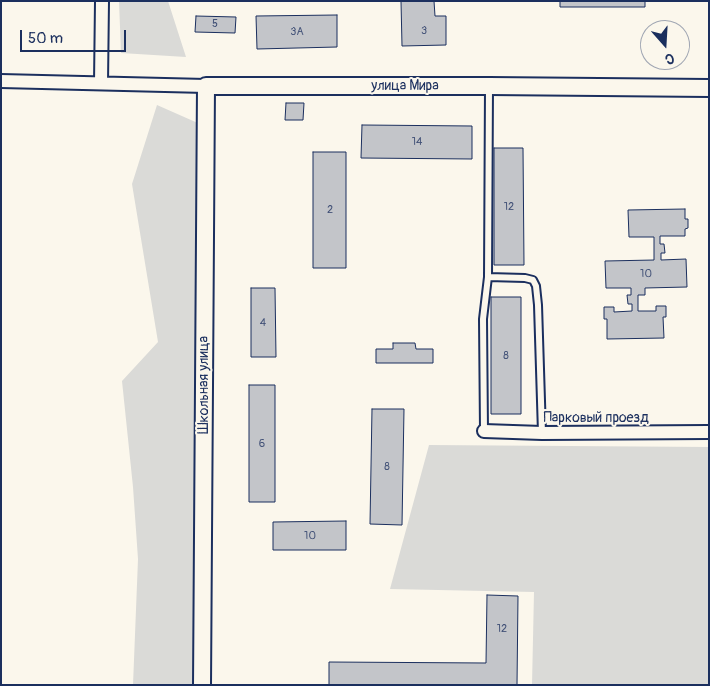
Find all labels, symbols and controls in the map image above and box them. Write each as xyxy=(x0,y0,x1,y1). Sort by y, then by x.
house number: 5 xyxy=(212,17,218,31)
scale bar xyxy=(22,20,129,52)
north arrow xyxy=(640,20,690,70)
house number: 3 xyxy=(421,24,427,38)
house number: 3А xyxy=(290,25,304,39)
text: 50 m xyxy=(28,29,63,48)
text: С xyxy=(663,49,677,68)
street label: улица Мира xyxy=(371,78,439,94)
house number: 14 xyxy=(412,135,422,149)
house number: 12 xyxy=(504,200,514,214)
house number: 2 xyxy=(327,203,333,217)
house number: 10 xyxy=(640,267,652,281)
house number: 4 xyxy=(260,316,266,330)
street label: Школьная улица xyxy=(196,336,212,434)
house number: 8 xyxy=(503,349,509,363)
street label: Парковый проезд xyxy=(543,410,649,426)
house number: 6 xyxy=(259,437,265,451)
house number: 8 xyxy=(384,460,390,474)
house number: 10 xyxy=(304,529,316,543)
house number: 12 xyxy=(497,622,507,636)

